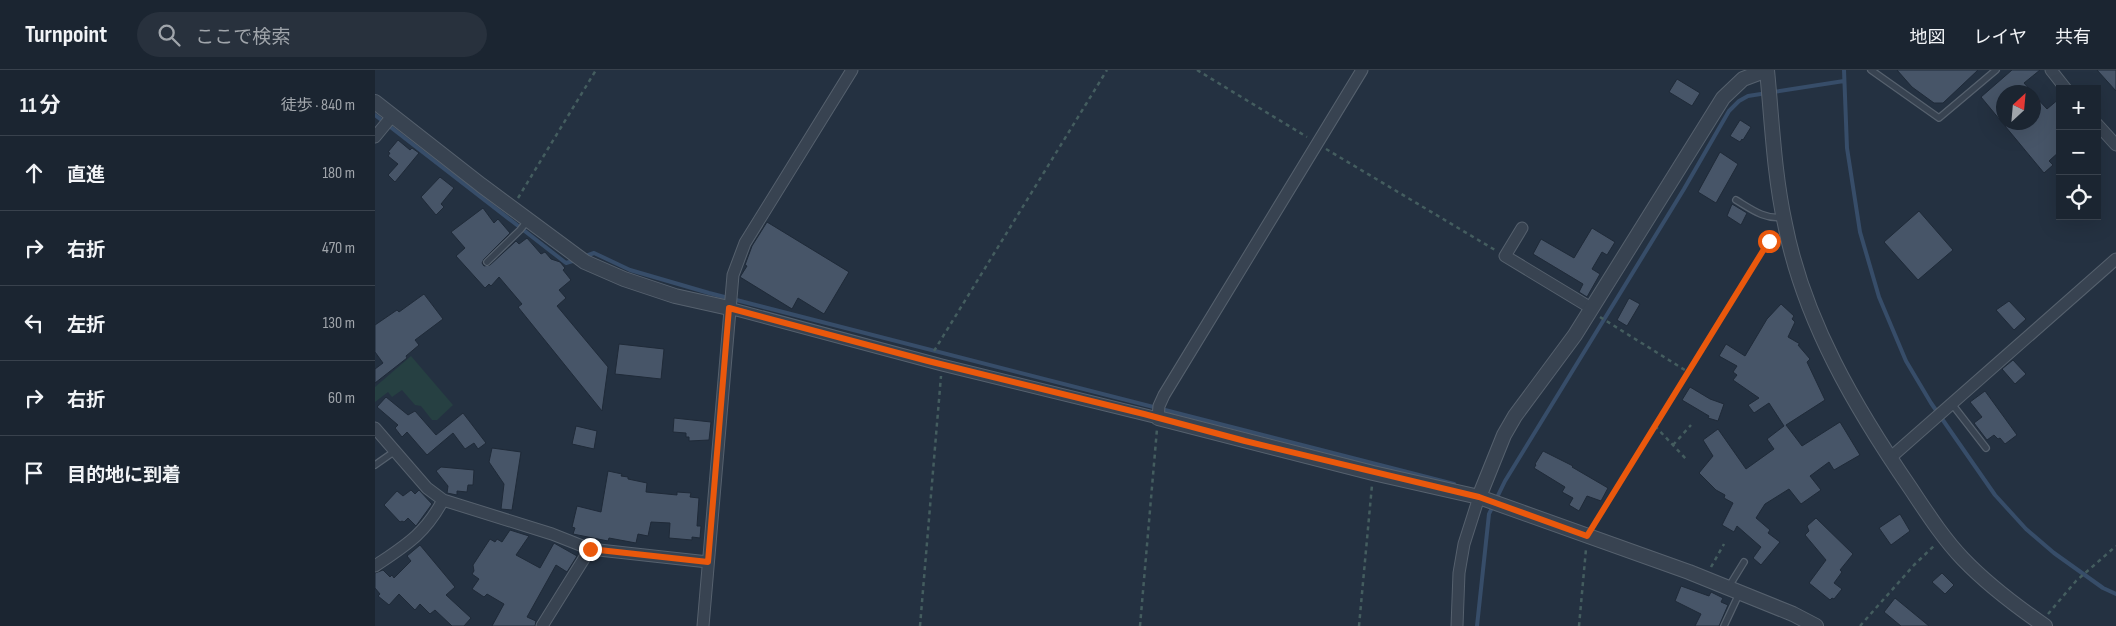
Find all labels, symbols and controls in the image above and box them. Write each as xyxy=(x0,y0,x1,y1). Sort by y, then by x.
search box xyxy=(137,12,487,57)
text: Turnpoint xyxy=(25,20,107,49)
icon: search xyxy=(155,21,183,49)
text: ここで検索 xyxy=(195,26,290,49)
text: 地図 xyxy=(1910,27,1946,48)
text: レイヤ xyxy=(1974,27,2027,48)
text: 共有 xyxy=(2055,27,2091,48)
north arrow xyxy=(1996,85,2041,130)
map controls xyxy=(2056,85,2101,220)
button: + xyxy=(2056,85,2101,130)
text: 11 分 xyxy=(20,93,61,118)
text: 徒歩 · 840 m xyxy=(281,96,355,115)
button: − xyxy=(2056,130,2101,175)
icon: ahead xyxy=(20,159,48,187)
text: 直進 xyxy=(67,164,105,187)
text: 180 m xyxy=(322,164,355,183)
button: locate xyxy=(2056,175,2101,220)
route start xyxy=(1758,230,1781,253)
icon: right xyxy=(20,234,48,262)
text: 右折 xyxy=(67,239,105,262)
text: 470 m xyxy=(322,239,355,258)
icon: left xyxy=(20,309,48,337)
text: 左折 xyxy=(67,314,105,337)
text: 130 m xyxy=(323,314,355,333)
icon: right xyxy=(20,384,48,412)
text: 右折 xyxy=(67,389,105,412)
text: 60 m xyxy=(328,389,355,408)
icon: arrive xyxy=(20,459,48,487)
text: 目的地に到着 xyxy=(67,464,181,487)
route end xyxy=(579,538,602,561)

